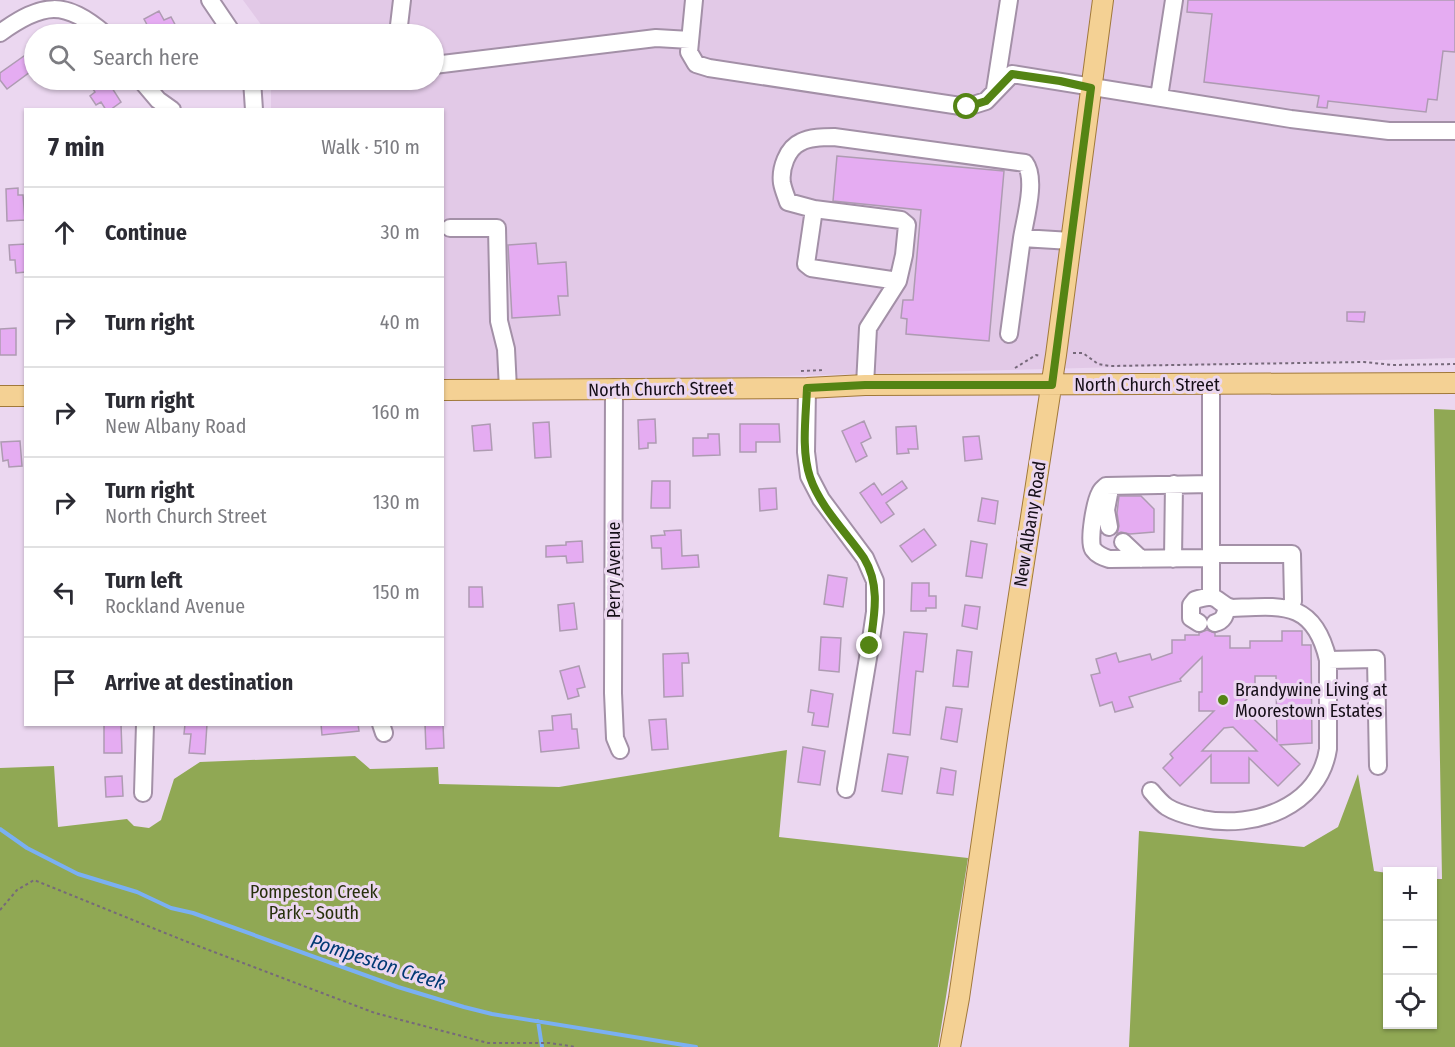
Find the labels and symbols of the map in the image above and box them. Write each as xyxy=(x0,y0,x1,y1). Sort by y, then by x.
route start xyxy=(953,93,979,119)
street label: North Church Street xyxy=(1074,374,1220,396)
street label: North Church Street xyxy=(588,377,734,401)
street label: New Albany Road xyxy=(1009,459,1051,589)
street label: Perry Avenue xyxy=(603,522,625,618)
route end xyxy=(856,632,882,658)
place label: Brandywine Living at Moorestown Estates xyxy=(1235,679,1388,722)
marker: Brandywine Living at Moorestown Estates xyxy=(1216,693,1230,707)
park label: Pompeston Creek Park - South xyxy=(250,881,379,924)
water label: Pompeston Creek xyxy=(307,929,449,995)

